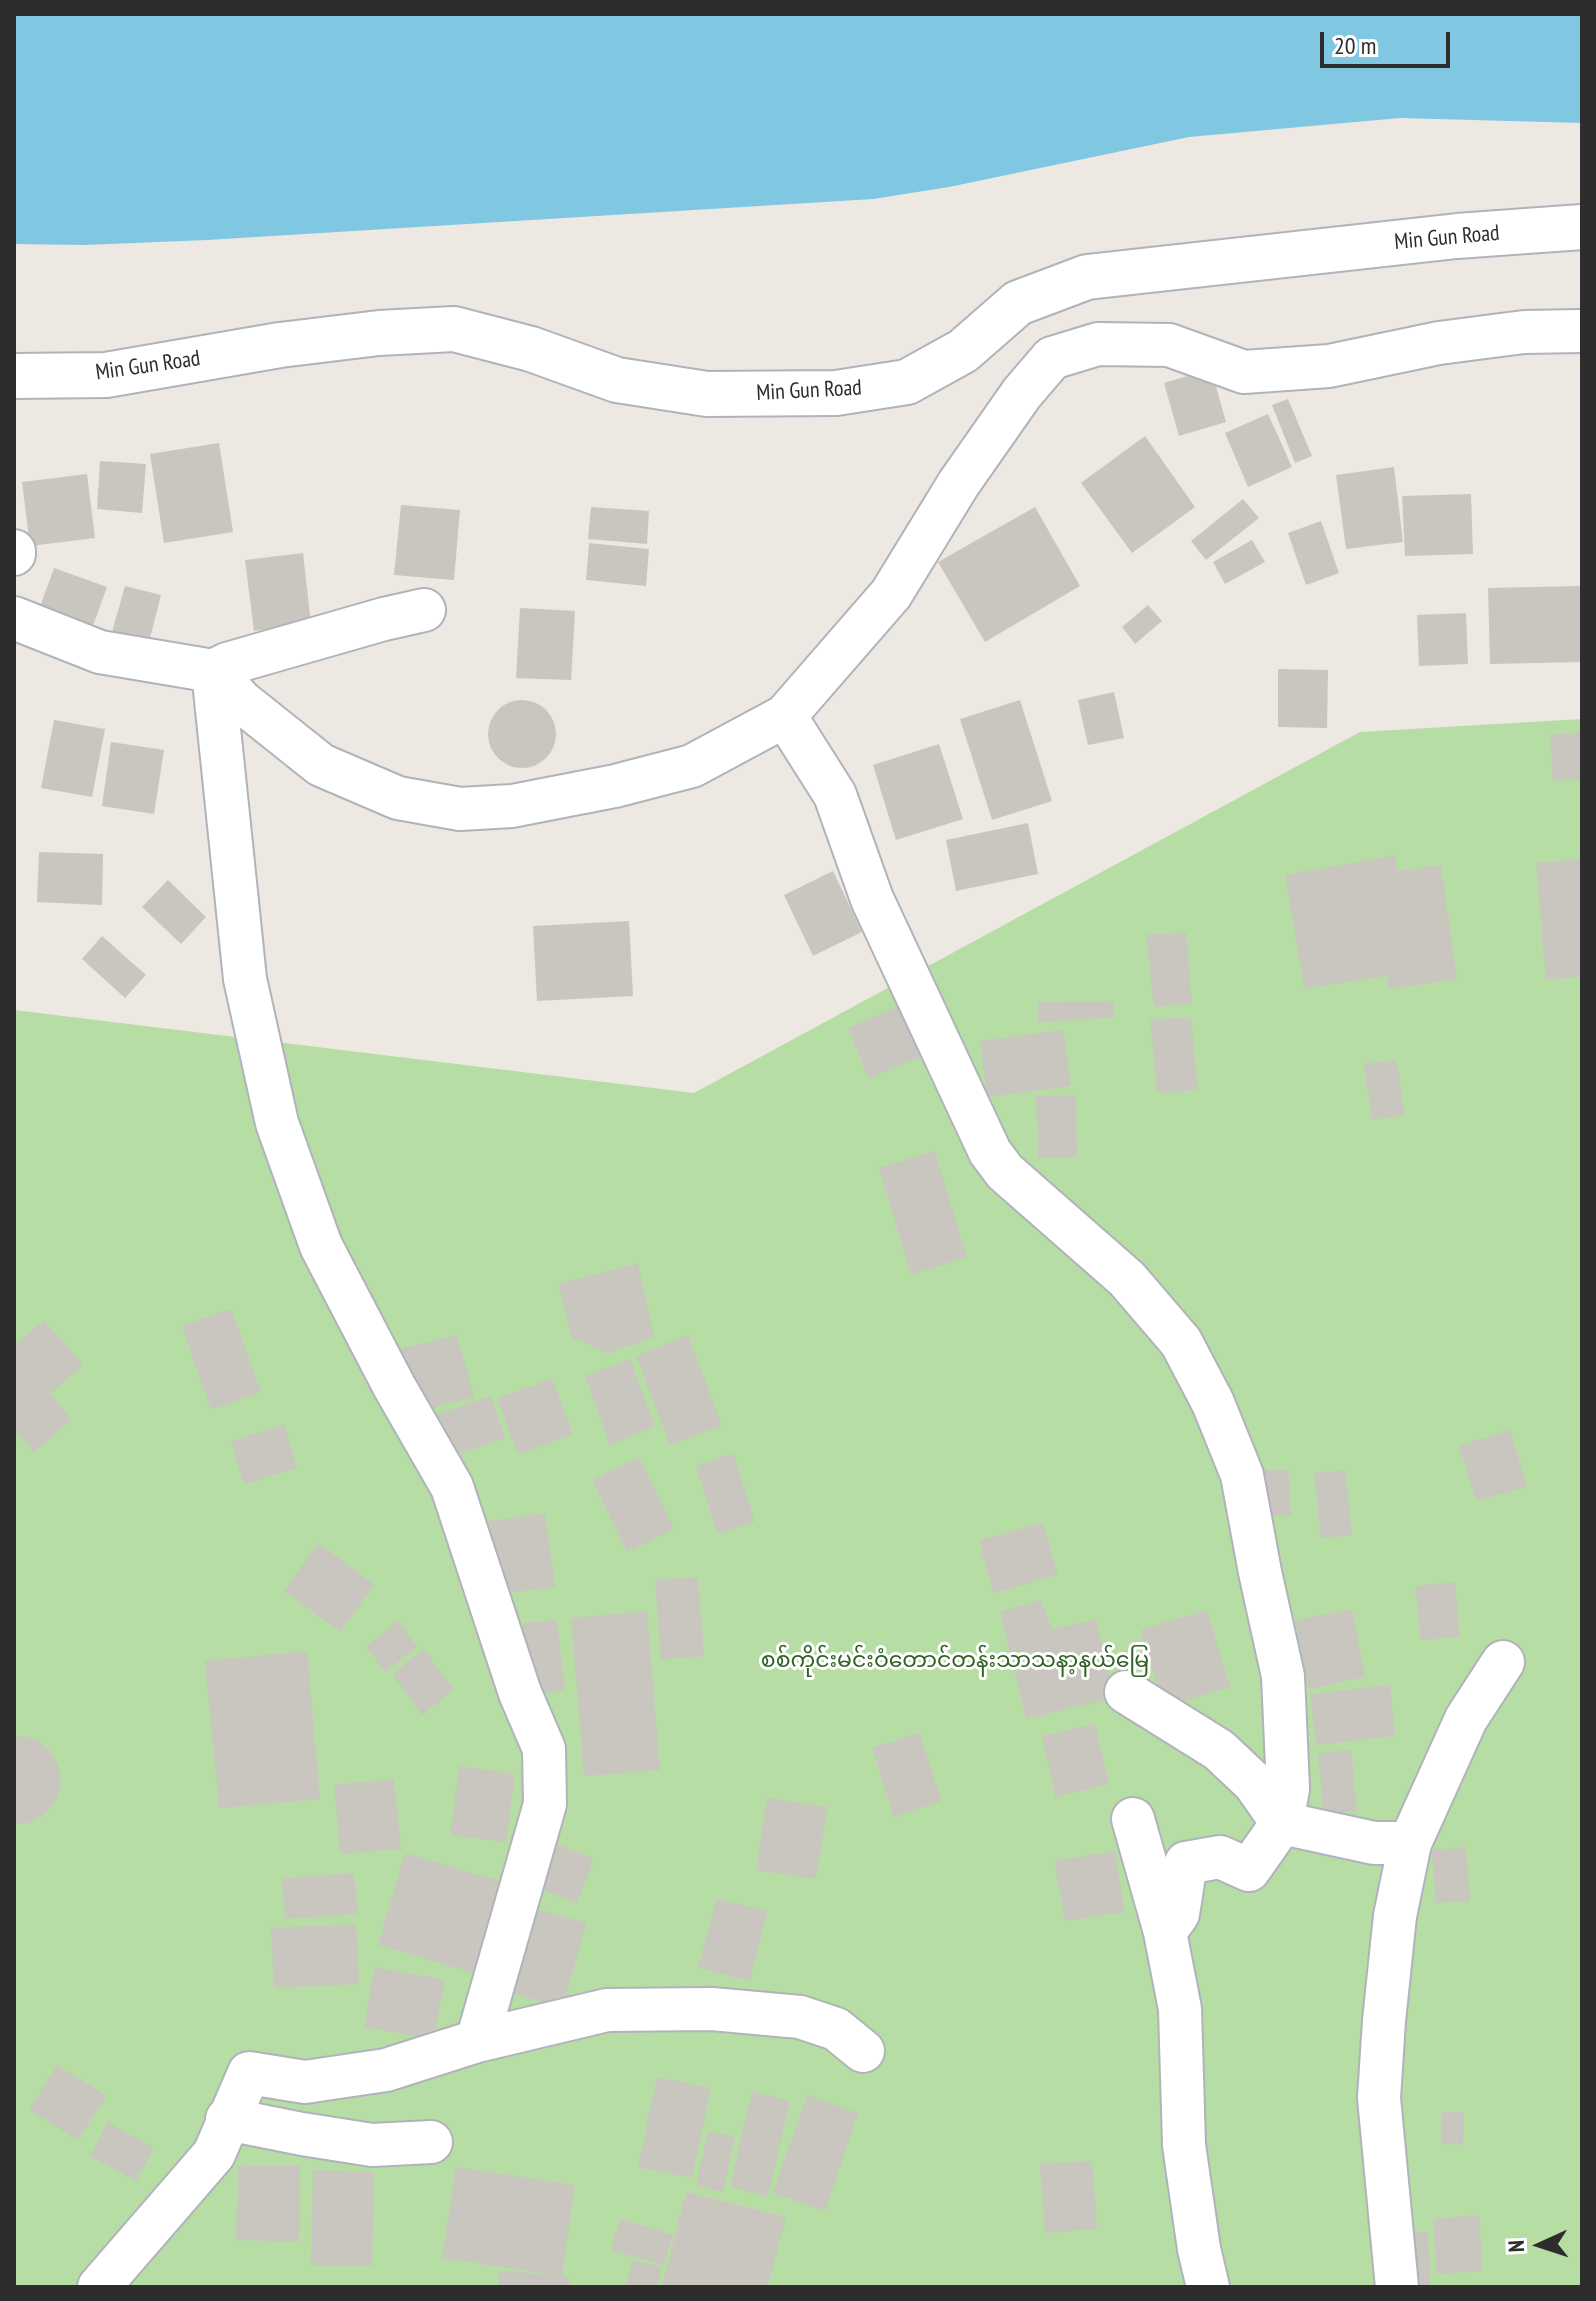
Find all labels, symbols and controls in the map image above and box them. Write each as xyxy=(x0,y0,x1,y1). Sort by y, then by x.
scale bar xyxy=(1324,16,1454,66)
text: 20 m xyxy=(1334,30,1376,61)
street label: Min Gun Road xyxy=(1393,220,1501,256)
street label: Min Gun Road xyxy=(94,346,202,386)
street label: Min Gun Road xyxy=(756,375,862,407)
park label: စစ်ကိုင်းမင်းဝံတောင်တန်းသာသနာ့နယ်မြေ xyxy=(761,1648,1149,1674)
north arrow xyxy=(1500,2205,1580,2285)
text: N xyxy=(1502,2240,1530,2253)

